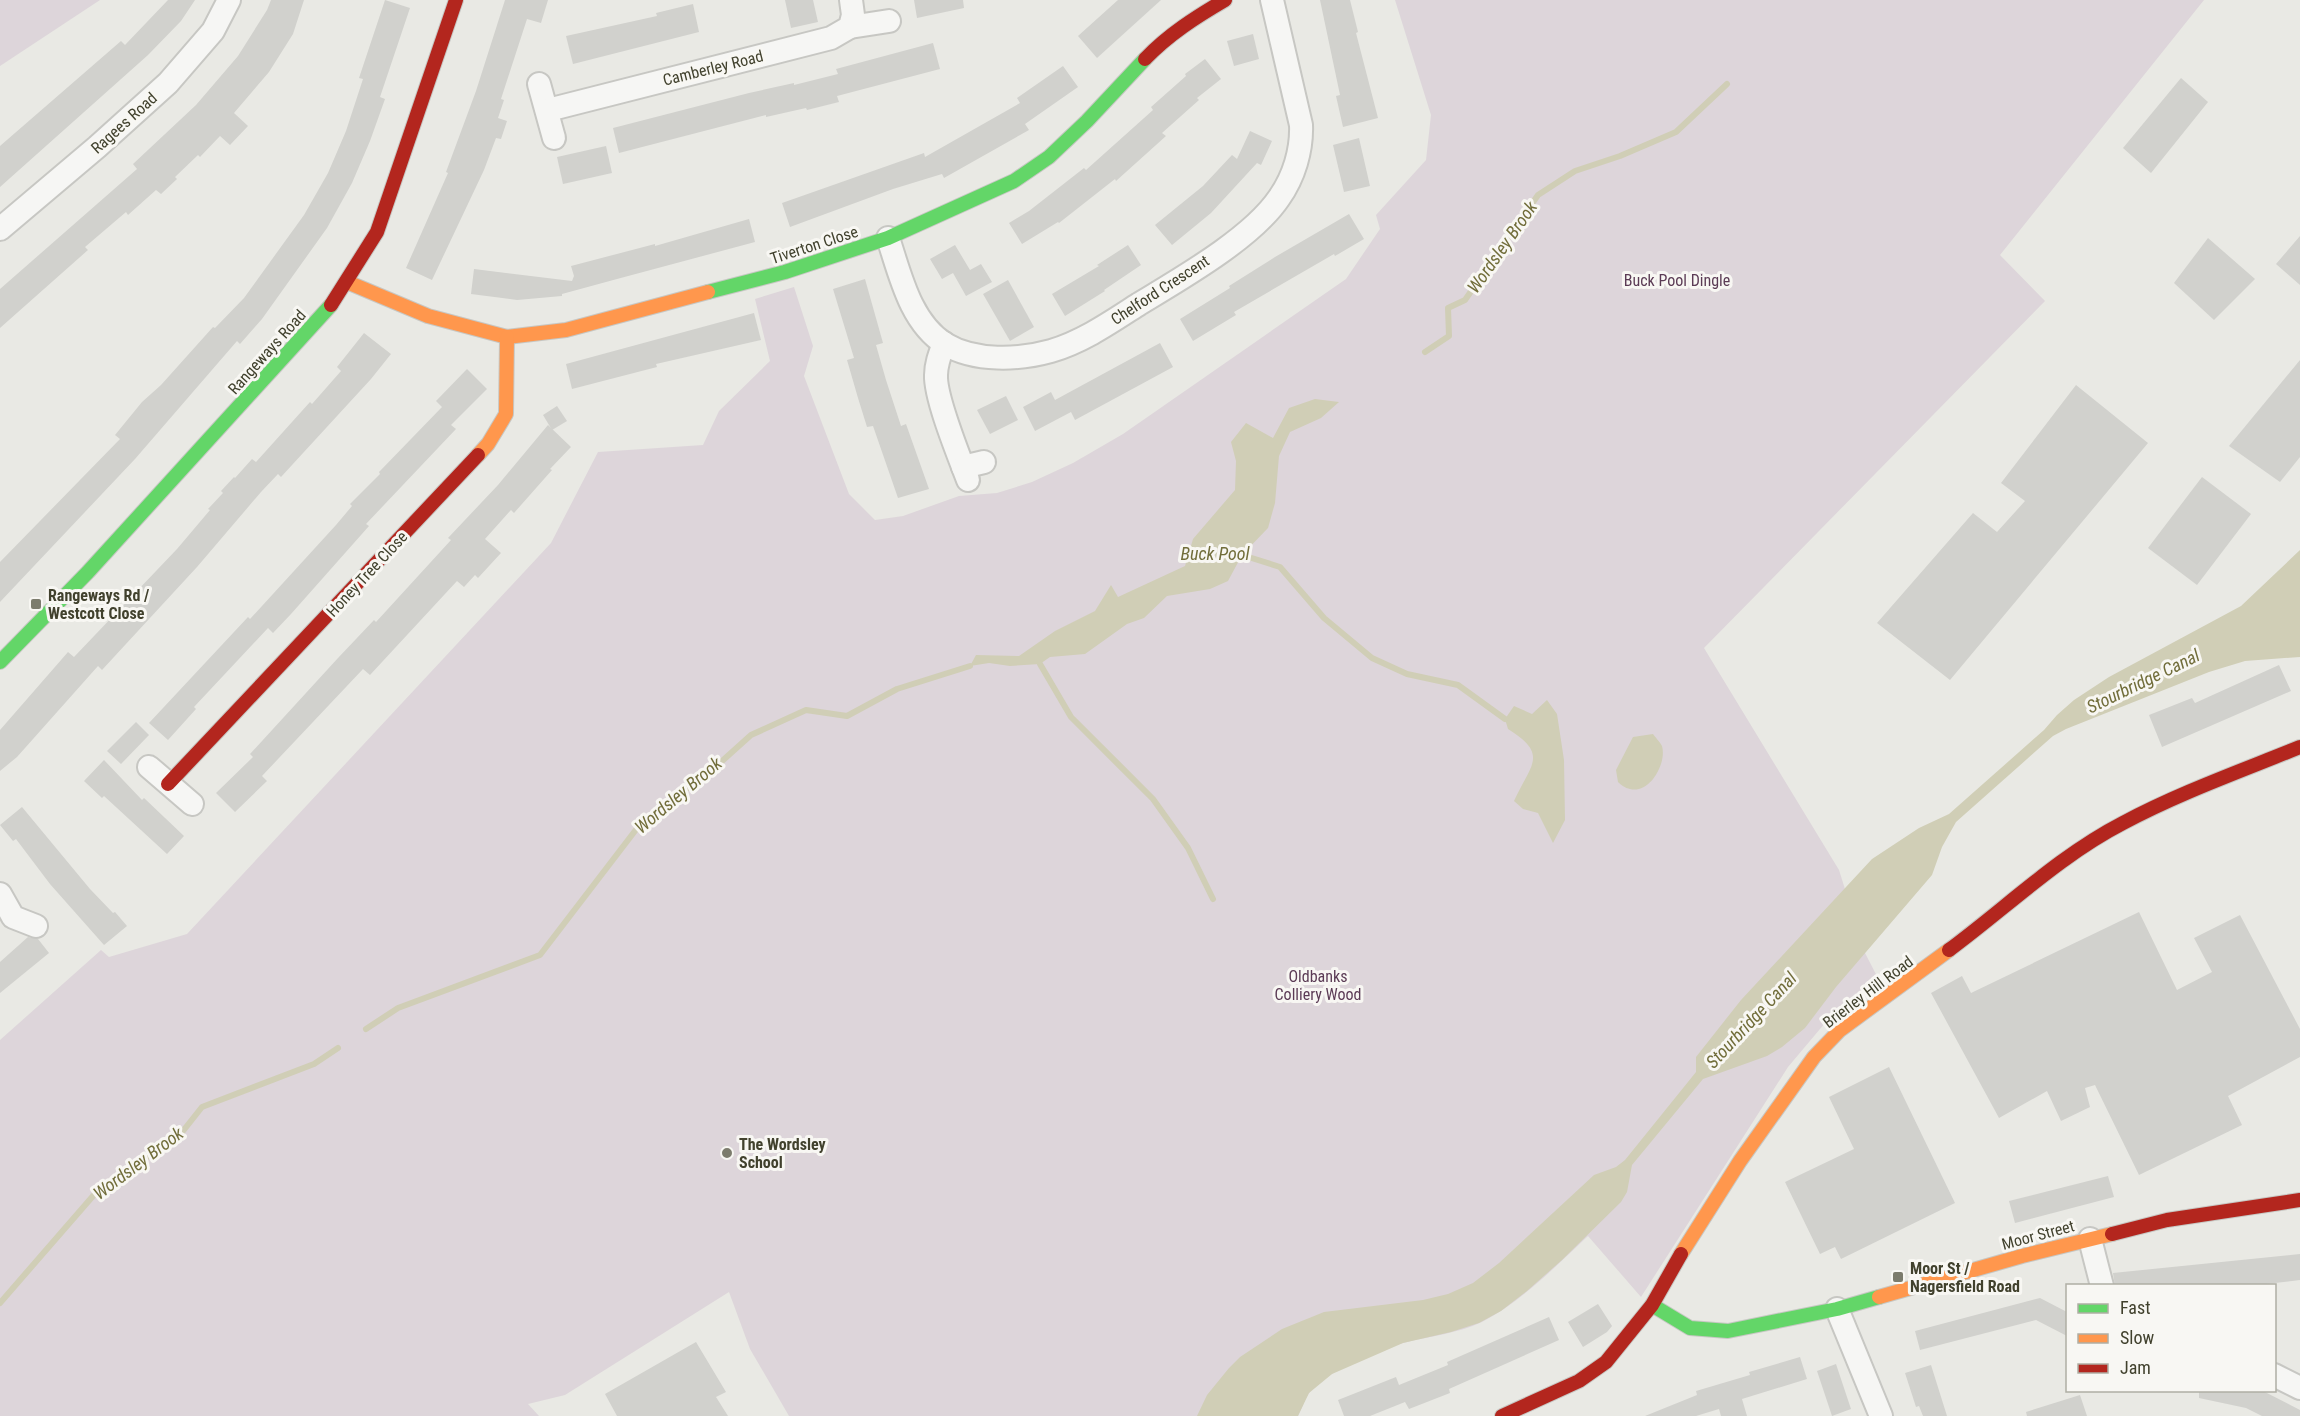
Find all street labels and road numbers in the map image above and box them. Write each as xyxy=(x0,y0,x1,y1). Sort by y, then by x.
street label: Camberley Road xyxy=(661,46,765,90)
street label: Ragees Road xyxy=(87,88,161,158)
street label: Tiverton Close xyxy=(768,222,860,268)
street label: Chelford Crescent xyxy=(1107,251,1213,329)
street label: Rangeways Road xyxy=(224,306,310,398)
street label: Honey Tree Close xyxy=(323,527,411,621)
street label: Brierley Hill Road xyxy=(1819,952,1917,1032)
street label: Moor Street xyxy=(2000,1216,2077,1254)

